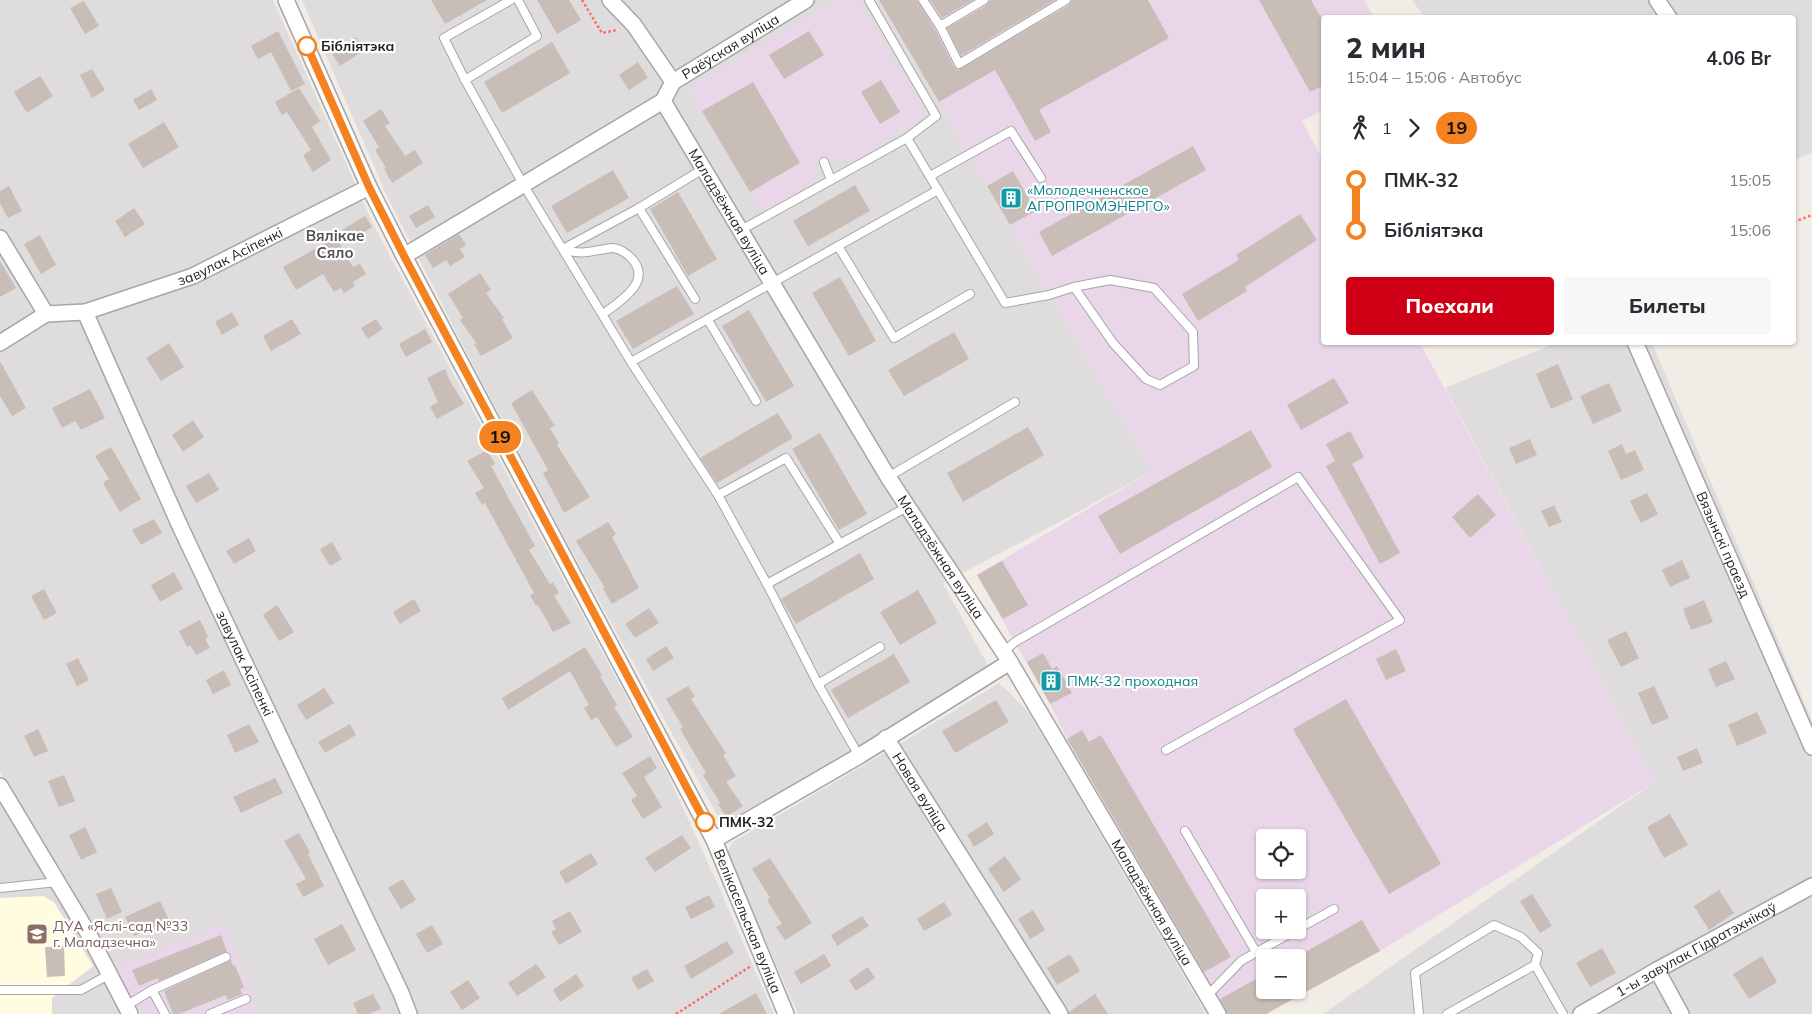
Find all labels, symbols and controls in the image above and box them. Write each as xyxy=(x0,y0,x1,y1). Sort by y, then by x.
street label: Раёўская вуліца xyxy=(679,10,782,83)
text: 2 мин xyxy=(1346,30,1426,65)
marker: Бібліятэка xyxy=(297,36,317,56)
place label: Бібліятэка xyxy=(321,37,394,55)
text: 4.06 Br xyxy=(1706,46,1771,70)
text: 15:04 – 15:06 · Автобус xyxy=(1346,67,1522,87)
icon: walk xyxy=(1346,114,1374,142)
icon: forward xyxy=(1400,114,1428,142)
text: 19 xyxy=(1446,116,1467,139)
text: 1 xyxy=(1382,118,1392,138)
street label: Маладзёжная вуліца xyxy=(685,145,774,278)
text: ПМК-32 xyxy=(1384,168,1458,192)
text: 15:05 xyxy=(1729,170,1771,190)
place label: «Молодечненское АГРОПРОМЭНЕРГО» xyxy=(1027,181,1170,215)
building icon: «Молодечненское АГРОПРОМЭНЕРГО» xyxy=(999,186,1023,210)
text: Бібліятэка xyxy=(1384,218,1484,242)
text: 15:06 xyxy=(1729,220,1771,240)
street label: завулак Асіпенкі xyxy=(175,223,286,290)
district label: Вялікае Сяло xyxy=(306,226,364,262)
button: Поехали xyxy=(1346,277,1554,335)
button: Билеты xyxy=(1564,277,1771,335)
line badge: 19 xyxy=(478,421,522,453)
text: 19 xyxy=(489,425,511,448)
street label: Вязынскі праезд xyxy=(1692,489,1755,601)
street label: Маладзёжная вуліца xyxy=(894,492,988,622)
street label: завулак Асіпенкі xyxy=(212,607,278,719)
building icon: ПМК-32 проходная xyxy=(1039,669,1063,693)
place label: ПМК-32 проходная xyxy=(1067,672,1198,690)
street label: Новая вуліца xyxy=(888,749,952,835)
marker: ПМК-32 xyxy=(695,812,715,832)
place label: ПМК-32 xyxy=(719,813,774,831)
map controls xyxy=(1256,829,1306,999)
button: locate xyxy=(1256,829,1306,879)
street label: Маладзёжная вуліца xyxy=(1108,836,1196,969)
street label: Велікасельская вуліца xyxy=(710,847,785,996)
button: + xyxy=(1256,889,1306,939)
street label: 1-ы завулак Гідратэхнікаў xyxy=(1613,898,1780,1001)
place label: ДУА «Яслі-сад №33 г. Маладзечна» xyxy=(53,917,188,951)
school or university icon: ДУА «Яслі-сад №33 г. Маладзечна» xyxy=(25,922,49,946)
button: − xyxy=(1256,949,1306,999)

